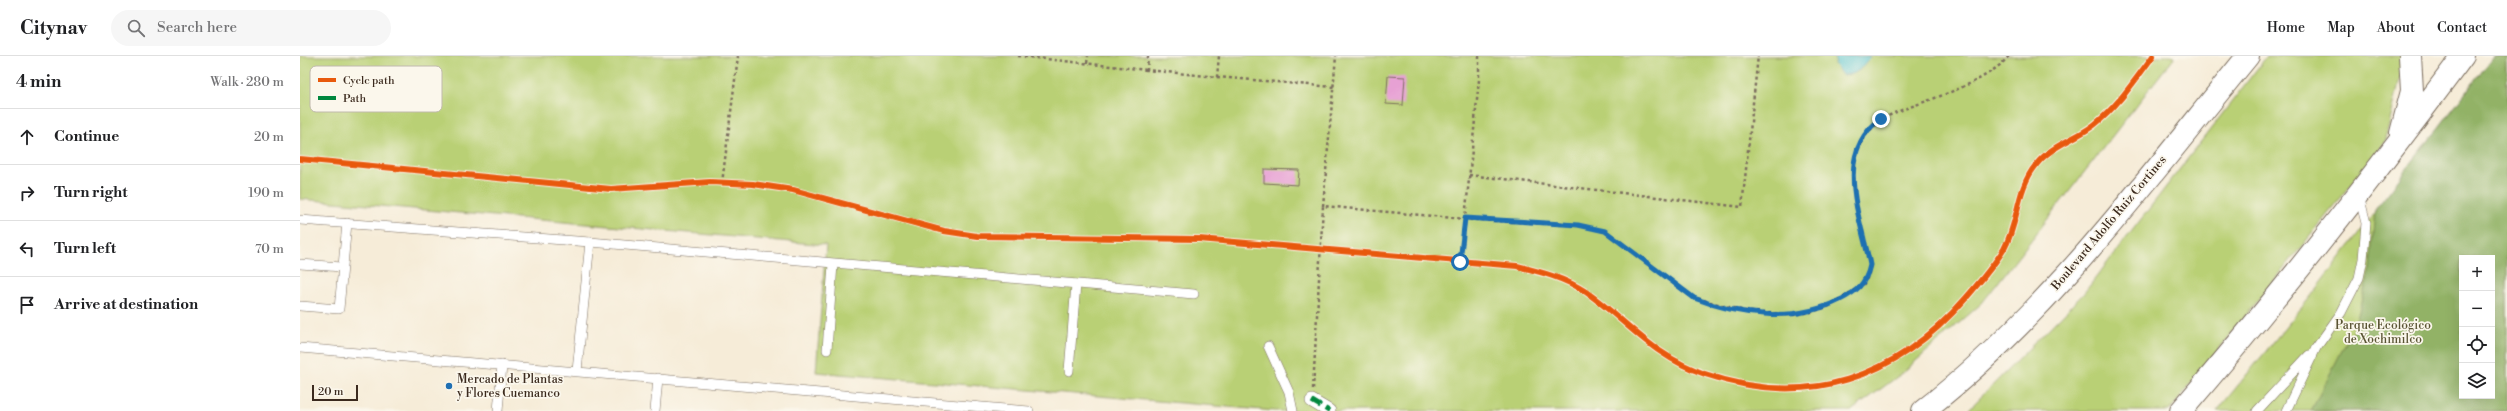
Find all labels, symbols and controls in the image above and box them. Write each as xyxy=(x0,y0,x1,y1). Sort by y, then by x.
search box xyxy=(111,10,391,46)
text: Citynav xyxy=(20,16,87,40)
icon: search xyxy=(125,17,147,39)
text: Search here xyxy=(157,18,237,37)
text: Home xyxy=(2267,19,2305,37)
text: Map xyxy=(2327,19,2355,37)
text: About xyxy=(2377,19,2415,37)
text: Contact xyxy=(2437,19,2487,37)
legend xyxy=(310,66,442,112)
text: 4 min xyxy=(16,71,61,93)
text: Walk · 280 m xyxy=(210,74,284,90)
text: Cycle path xyxy=(343,74,395,88)
text: Path xyxy=(343,92,367,106)
route end xyxy=(1872,110,1890,128)
icon: ahead xyxy=(16,126,38,148)
text: Continue xyxy=(54,127,119,146)
text: 20 m xyxy=(254,129,284,145)
street label: Boulevard Adolfo Ruiz Cortines xyxy=(2048,153,2170,294)
icon: right xyxy=(16,182,38,204)
text: Turn right xyxy=(54,183,128,202)
text: 190 m xyxy=(248,185,284,201)
icon: left xyxy=(16,238,38,260)
text: Turn left xyxy=(54,239,116,258)
text: 70 m xyxy=(255,241,284,257)
route start xyxy=(1451,253,1469,271)
map controls xyxy=(2459,255,2495,399)
button: + xyxy=(2459,255,2495,291)
button: − xyxy=(2459,291,2495,327)
icon: arrive xyxy=(16,294,38,316)
text: Arrive at destination xyxy=(54,295,198,314)
park label: Parque Ecológico de Xochimilco xyxy=(2335,318,2431,347)
button: locate xyxy=(2459,327,2495,363)
button: layers xyxy=(2459,363,2495,399)
place label: Mercado de Plantas y Flores Cuemanco xyxy=(456,372,563,401)
marker: Mercado de Plantas y Flores Cuemanco xyxy=(444,381,454,391)
scale bar xyxy=(312,383,358,402)
text: 20 m xyxy=(318,385,343,399)

